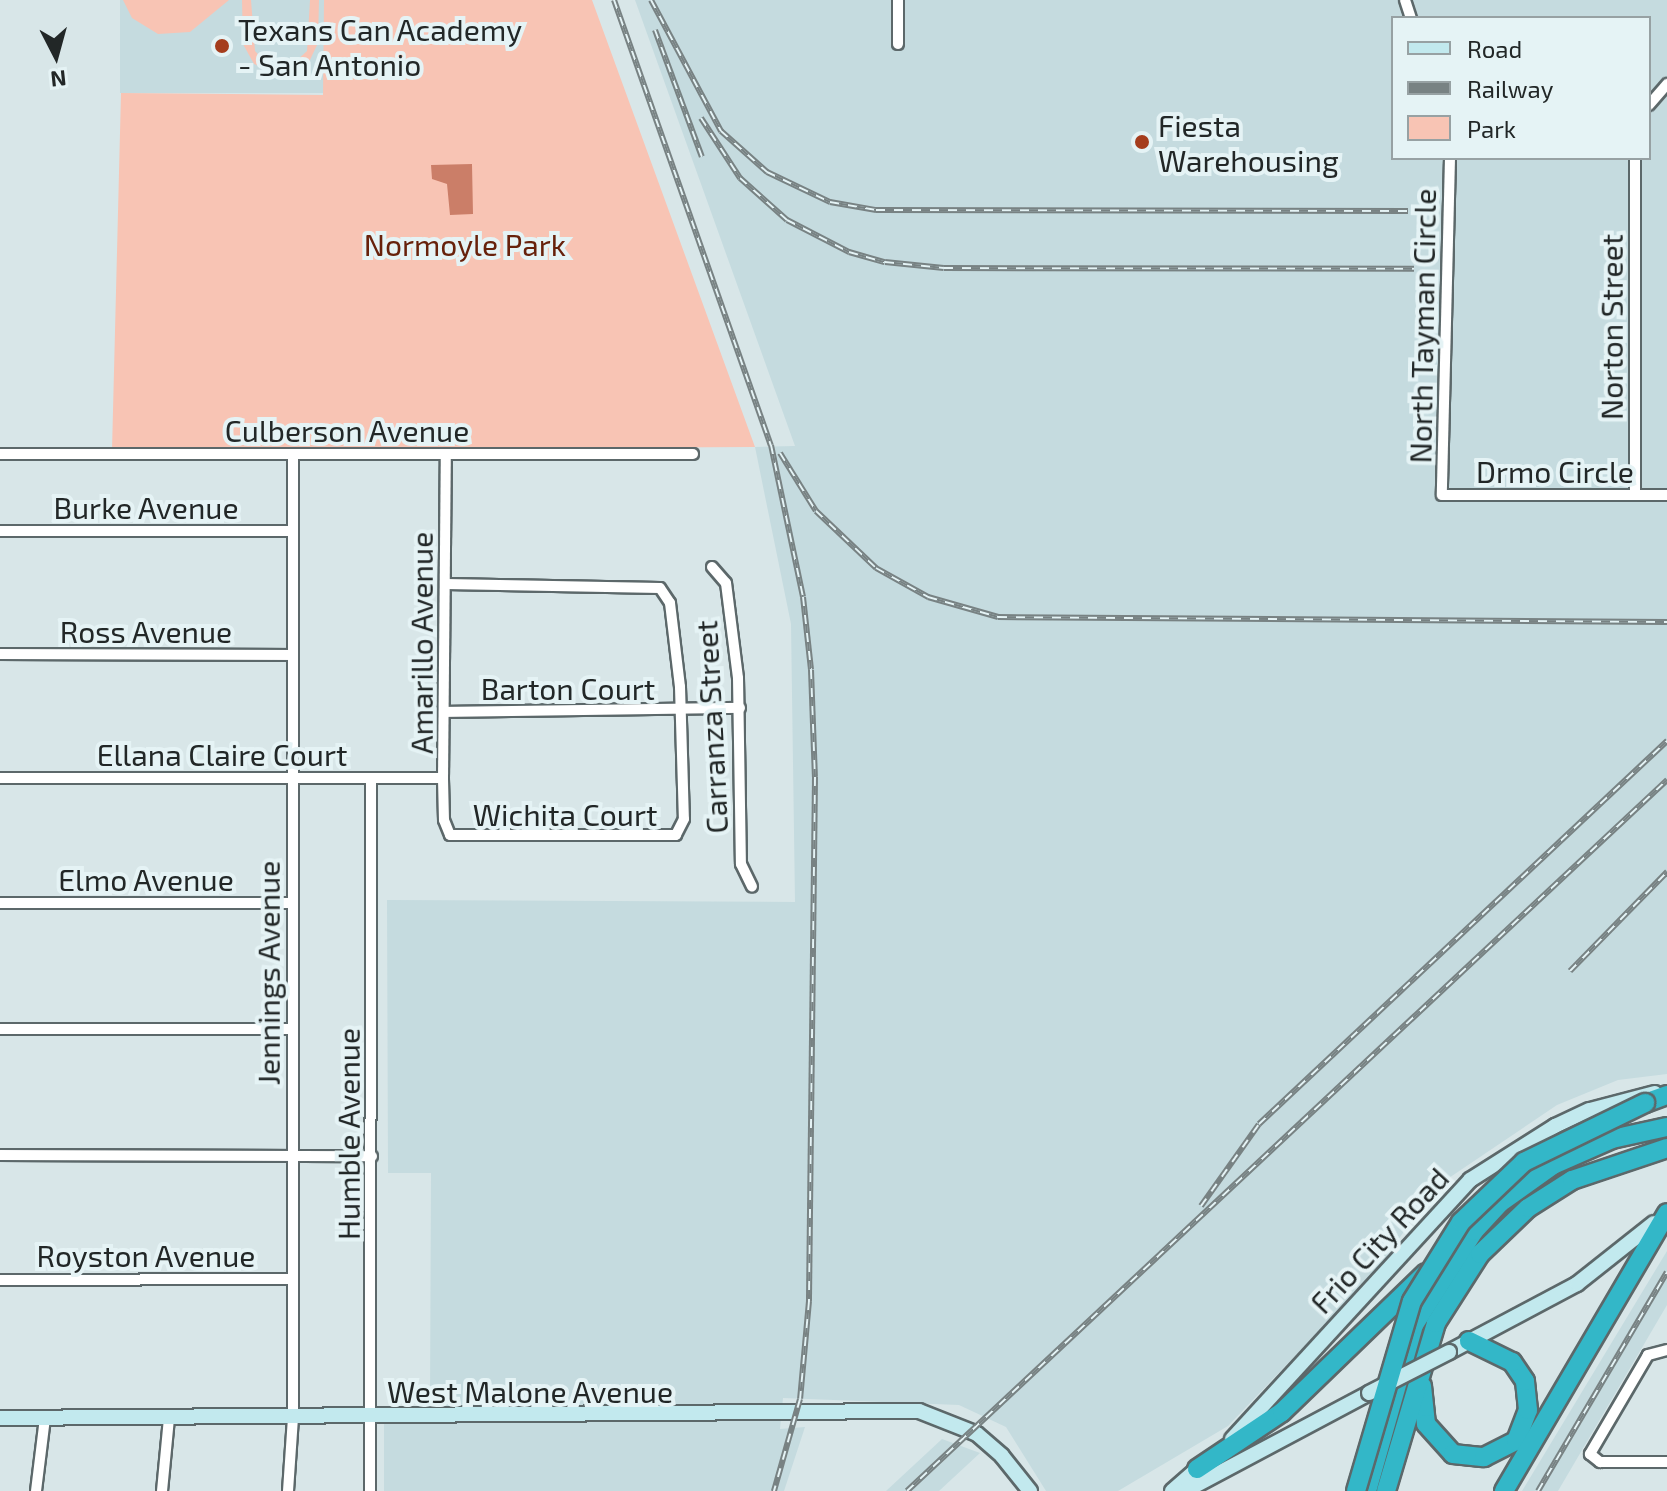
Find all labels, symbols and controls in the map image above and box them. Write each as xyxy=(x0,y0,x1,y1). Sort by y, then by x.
place label: Texans Can Academy - San Antonio xyxy=(238,11,523,82)
north arrow xyxy=(16,16,96,96)
legend xyxy=(1391,16,1651,160)
text: Road xyxy=(1467,34,1522,63)
marker: Texans Can Academy - San Antonio xyxy=(213,37,231,55)
text: N xyxy=(49,66,68,94)
text: Railway xyxy=(1467,74,1553,103)
place label: Fiesta Warehousing xyxy=(1158,107,1339,178)
text: Park xyxy=(1467,114,1516,143)
marker: Fiesta Warehousing xyxy=(1133,133,1151,151)
street label: North Tayman Circle xyxy=(1402,188,1442,464)
park label: Normoyle Park xyxy=(364,226,566,262)
street label: Norton Street xyxy=(1593,234,1629,420)
street label: Culberson Avenue xyxy=(224,412,470,448)
street label: Drmo Circle xyxy=(1476,453,1634,489)
street label: Burke Avenue xyxy=(53,489,239,525)
street label: Amarillo Avenue xyxy=(403,532,439,754)
street label: Ross Avenue xyxy=(59,613,233,649)
street label: Carranza Street xyxy=(687,620,735,834)
street label: Barton Court xyxy=(481,670,655,706)
street label: Ellana Claire Court xyxy=(97,736,347,772)
street label: Wichita Court xyxy=(473,796,657,832)
street label: Jennings Avenue xyxy=(250,860,286,1086)
street label: Elmo Avenue xyxy=(58,861,234,897)
street label: Humble Avenue xyxy=(330,1028,366,1240)
street label: Frio City Road xyxy=(1302,1160,1456,1320)
street label: Royston Avenue xyxy=(36,1237,256,1273)
street label: West Malone Avenue xyxy=(387,1373,673,1409)

